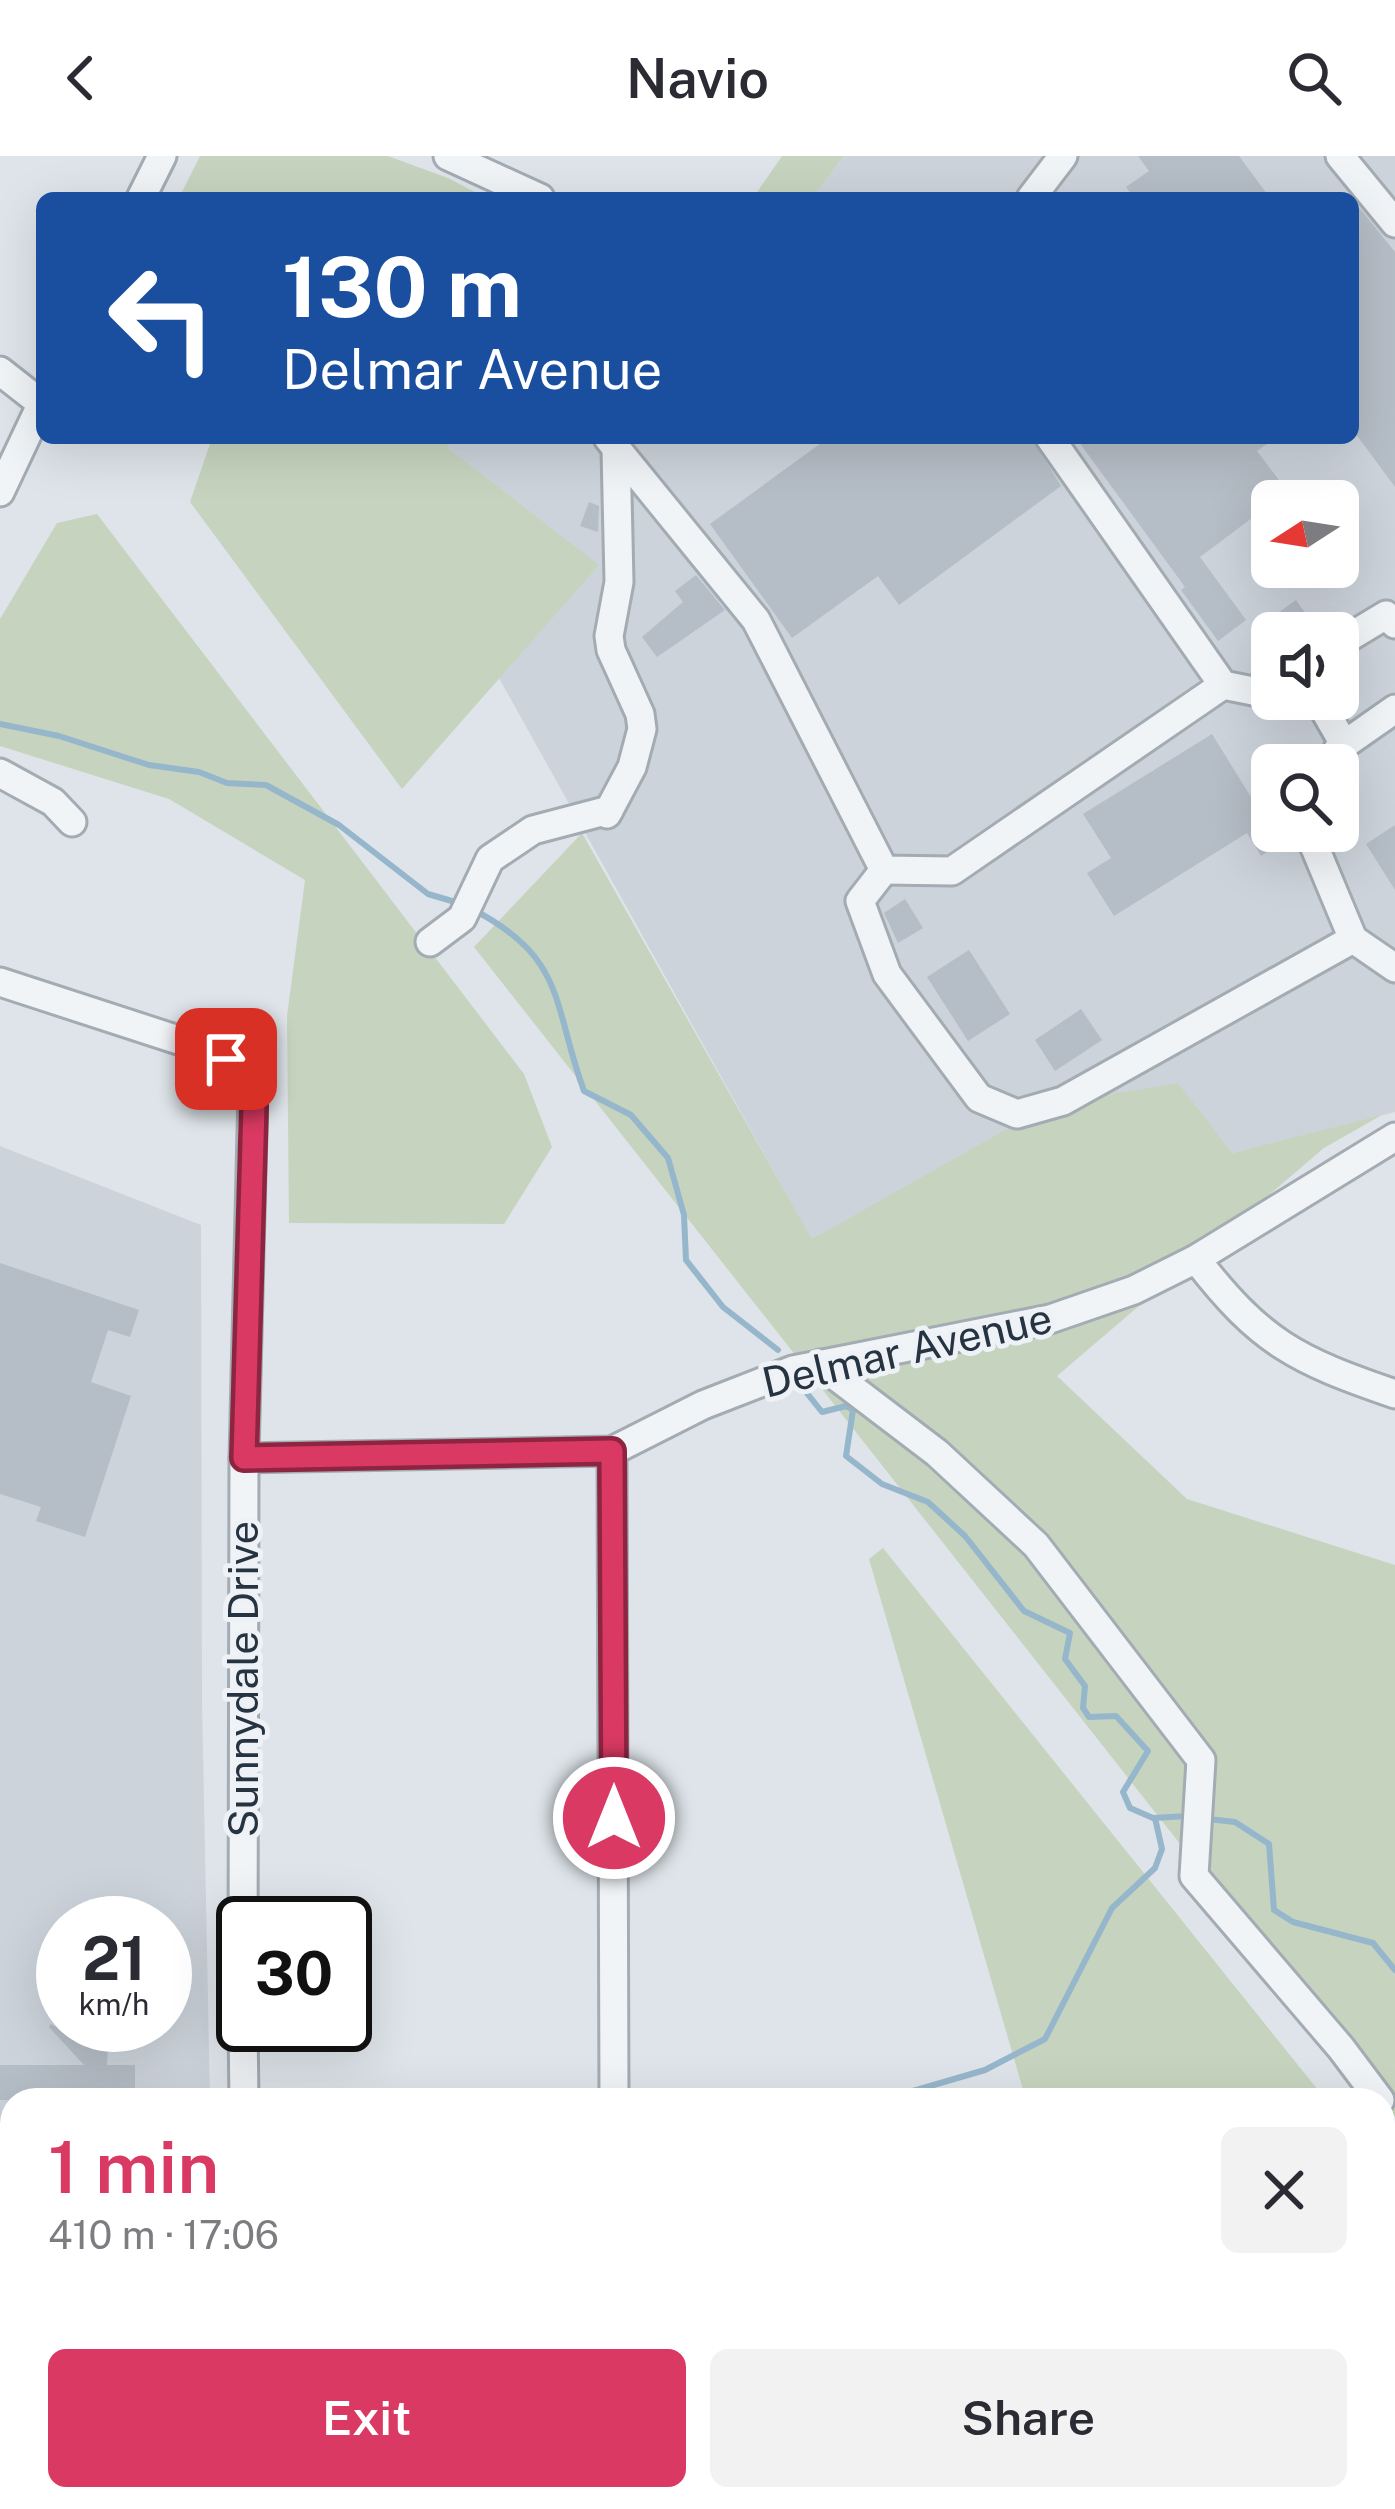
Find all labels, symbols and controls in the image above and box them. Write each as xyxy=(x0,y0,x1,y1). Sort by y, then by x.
icon: back xyxy=(48,45,114,111)
icon: search xyxy=(1281,45,1347,111)
text: Navio xyxy=(626,47,769,110)
text: 130 m xyxy=(282,237,522,336)
icon: left xyxy=(84,240,240,396)
text: Delmar Avenue xyxy=(282,338,662,401)
north arrow xyxy=(1251,480,1359,588)
map controls xyxy=(1251,480,1359,852)
button: sound xyxy=(1251,612,1359,720)
button: search xyxy=(1251,744,1359,852)
pin xyxy=(175,1008,277,1110)
icon: arrive xyxy=(193,1026,259,1092)
street label: Delmar Avenue xyxy=(757,1292,1057,1407)
street label: Sunnydale Drive xyxy=(218,1521,267,1837)
position arrow xyxy=(551,1755,677,1881)
speed limit sign: 30 xyxy=(216,1896,372,2052)
text: 21 xyxy=(82,1923,146,1994)
text: km/h xyxy=(79,1986,149,2022)
text: 1 min xyxy=(48,2125,219,2209)
button: close xyxy=(1221,2127,1347,2253)
text: 410 m · 17:06 xyxy=(48,2212,279,2258)
button: Exit xyxy=(48,2349,686,2487)
button: Share xyxy=(710,2349,1347,2487)

